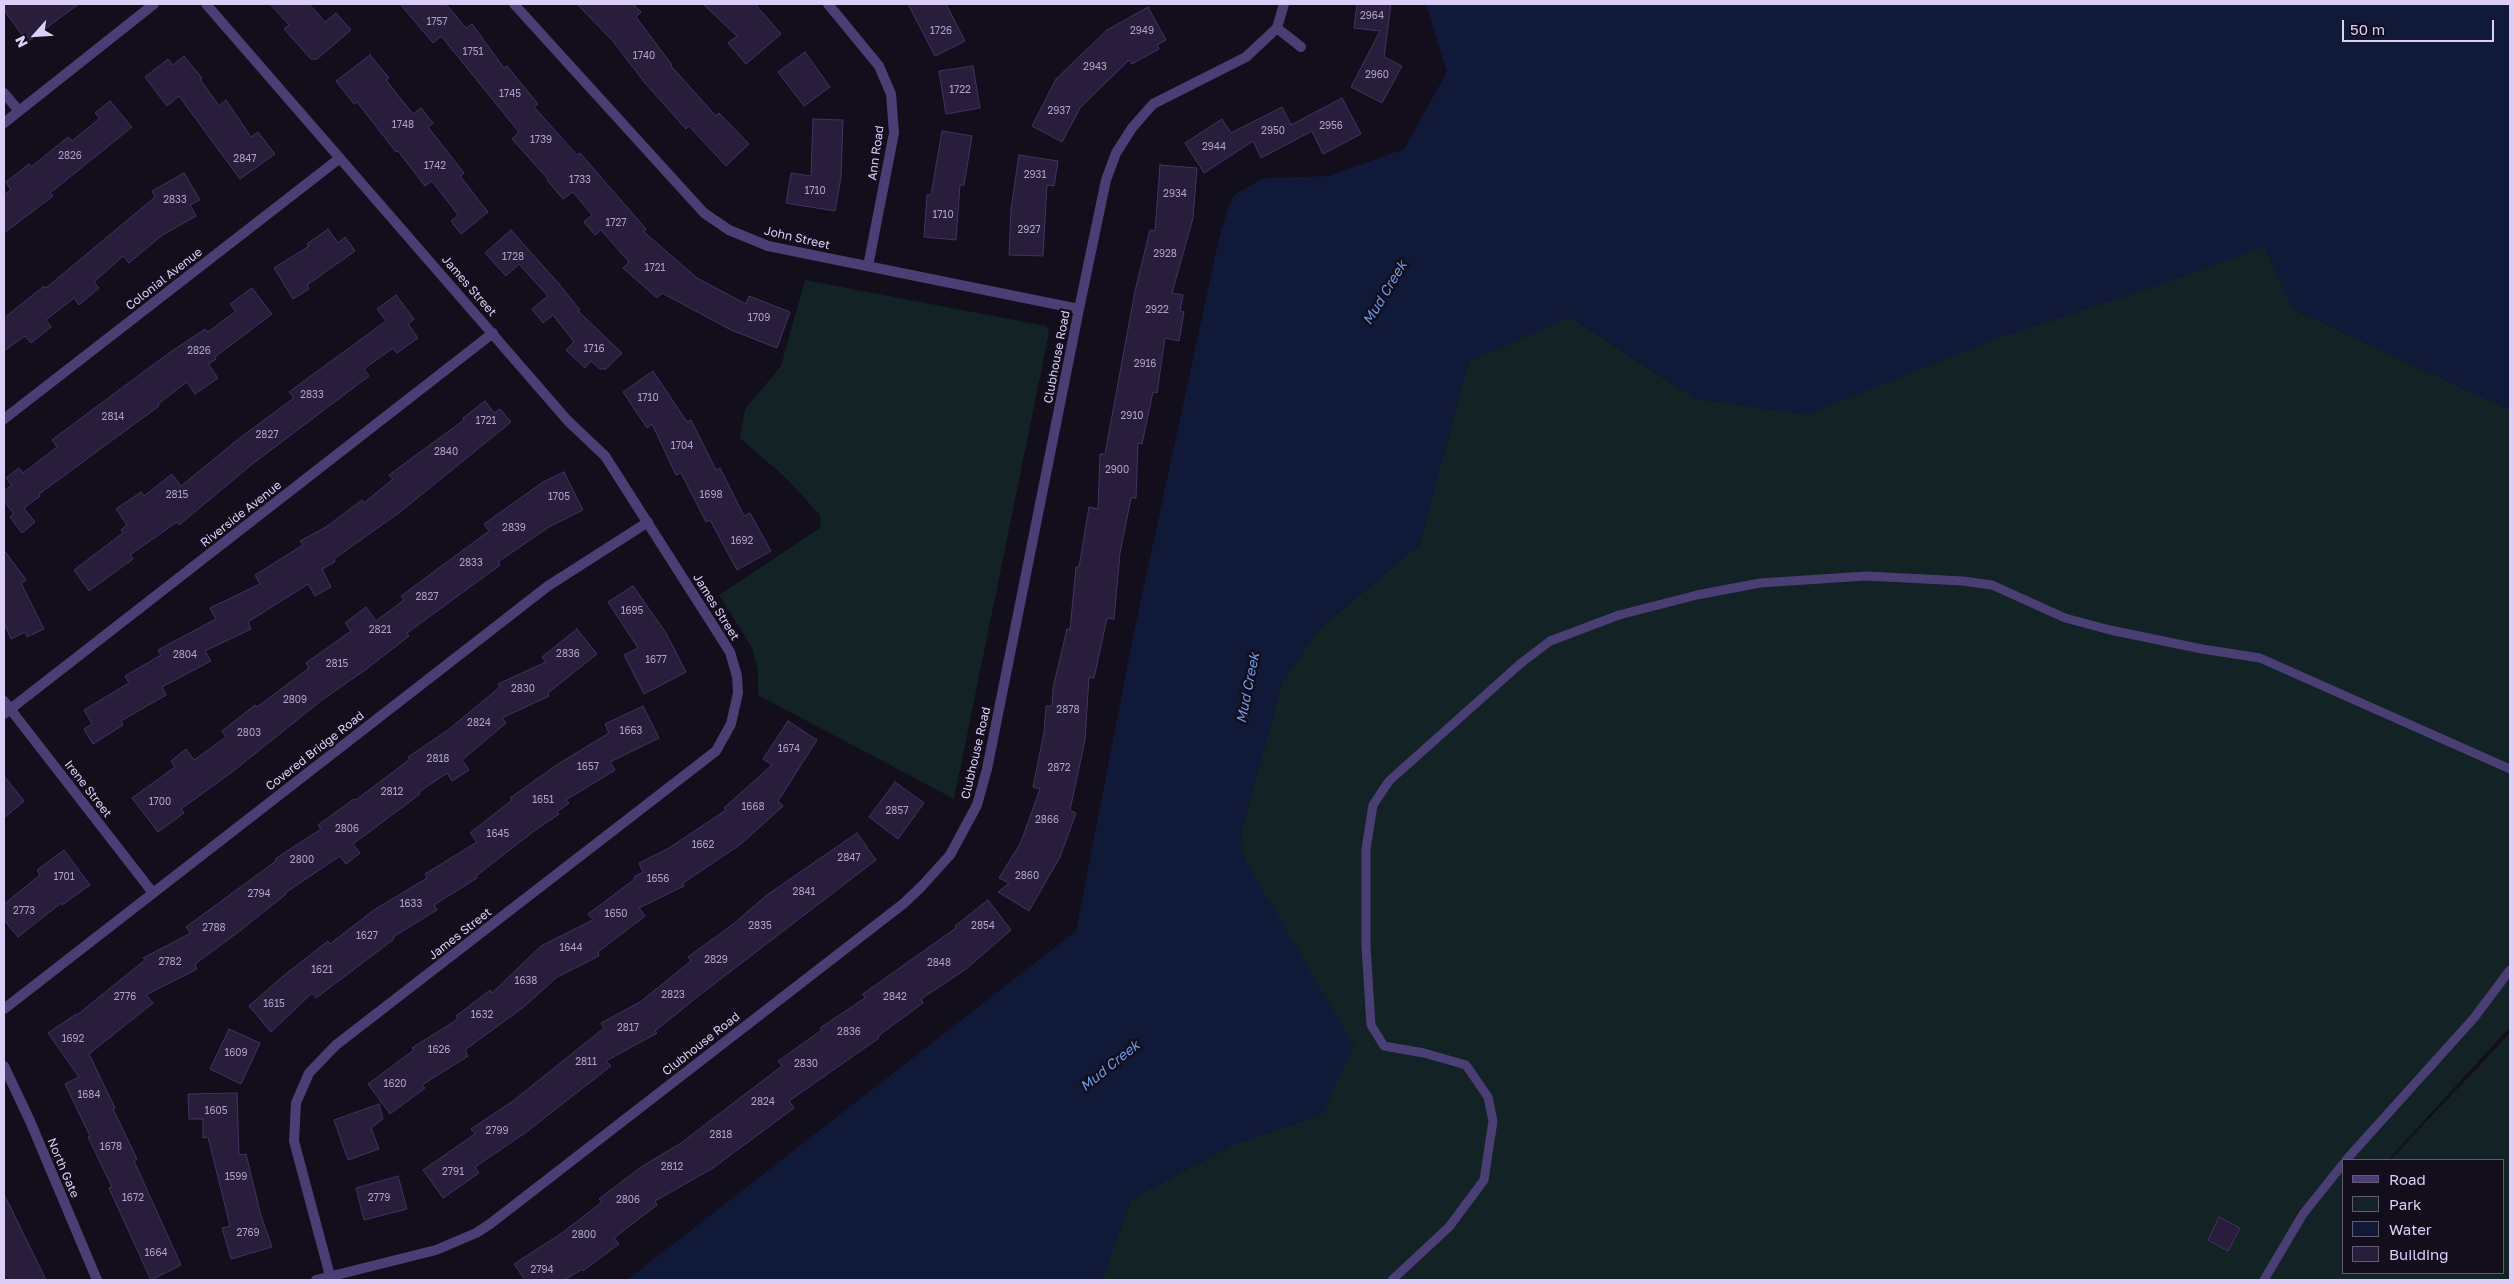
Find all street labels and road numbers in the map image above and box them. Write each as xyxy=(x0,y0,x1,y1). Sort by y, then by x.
street label: Ann Road xyxy=(865,125,887,181)
street label: John Street xyxy=(763,223,831,253)
street label: Colonial Avenue xyxy=(123,245,205,313)
street label: James Street xyxy=(439,253,499,319)
street label: Clubhouse Road xyxy=(1041,309,1073,405)
street label: Riverside Avenue xyxy=(198,478,284,550)
street label: James Street xyxy=(690,571,742,643)
street label: Clubhouse Road xyxy=(958,705,994,801)
street label: Covered Bridge Road xyxy=(263,708,367,794)
street label: Irene Street xyxy=(61,758,115,820)
street label: James Street xyxy=(426,905,494,963)
street label: Clubhouse Road xyxy=(659,1009,743,1079)
street label: North Gate xyxy=(44,1136,82,1200)

